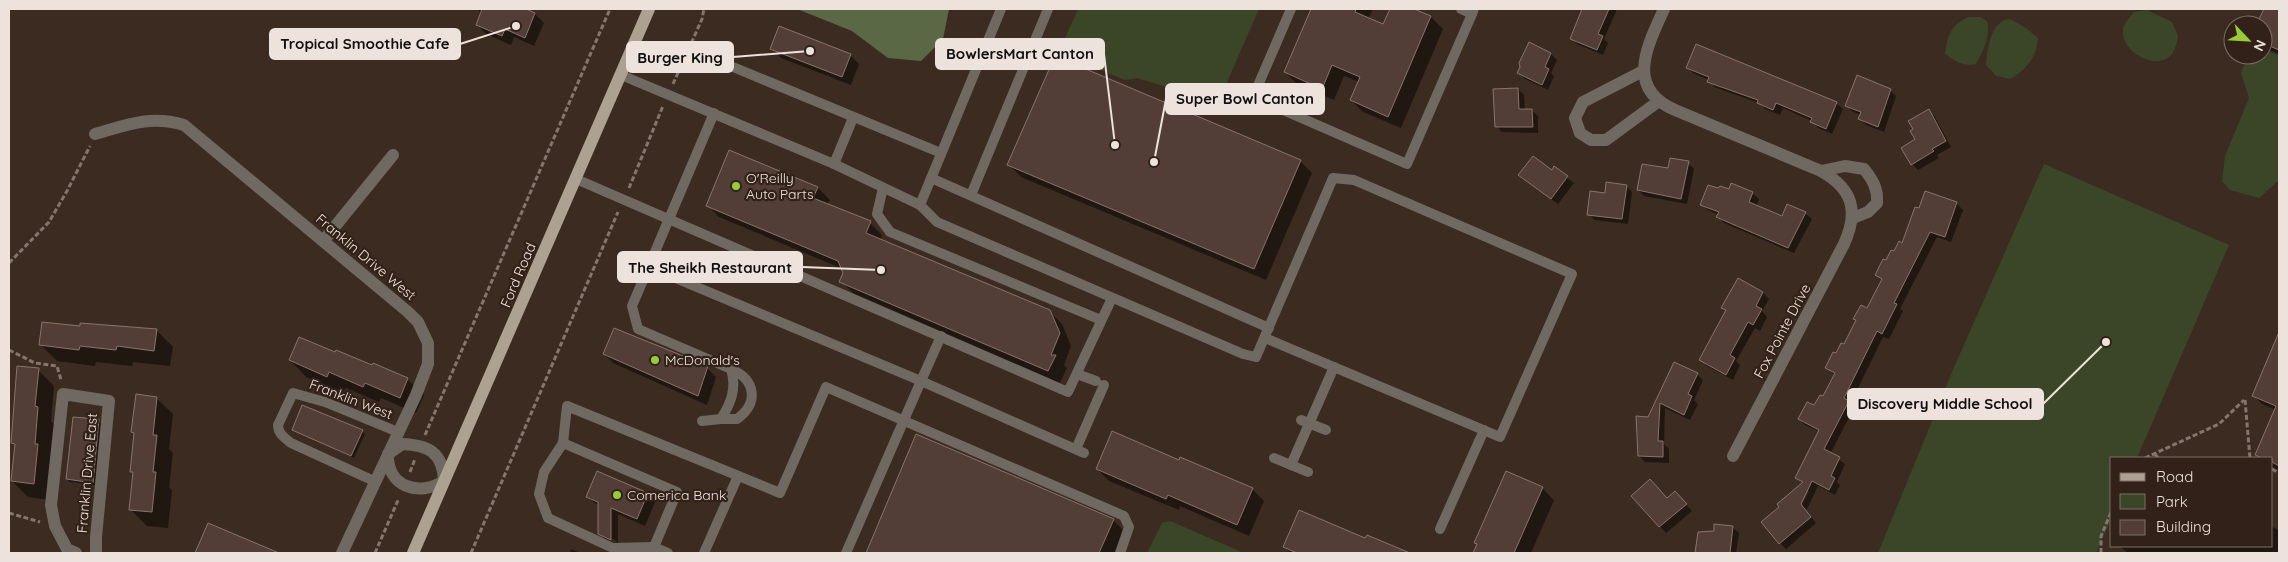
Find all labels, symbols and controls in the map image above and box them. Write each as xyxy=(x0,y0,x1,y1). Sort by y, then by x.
north arrow xyxy=(2223,15,2273,65)
callout: Tropical Smoothie Cafe xyxy=(270,29,460,59)
text: Tropical Smoothie Cafe xyxy=(280,34,450,53)
text: N xyxy=(2249,37,2270,54)
callout: BowlersMart Canton xyxy=(936,39,1104,69)
callout: Burger King xyxy=(627,42,733,72)
text: BowlersMart Canton xyxy=(946,44,1094,63)
text: Burger King xyxy=(637,48,723,67)
callout: Super Bowl Canton xyxy=(1166,84,1324,114)
text: Super Bowl Canton xyxy=(1176,89,1314,108)
place label: O'Reilly Auto Parts xyxy=(746,169,814,203)
marker: O'Reilly Auto Parts xyxy=(730,180,742,192)
street label: Franklin Drive West xyxy=(312,210,420,304)
street label: Ford Road xyxy=(496,240,540,310)
callout: The Sheikh Restaurant xyxy=(618,252,802,282)
text: The Sheikh Restaurant xyxy=(628,258,792,277)
street label: Fox Pointe Drive xyxy=(1750,281,1815,381)
place label: McDonald's xyxy=(665,351,740,369)
marker: McDonald's xyxy=(649,354,661,366)
street label: Franklin West xyxy=(307,375,395,423)
callout: Discovery Middle School xyxy=(1848,389,2043,419)
text: Discovery Middle School xyxy=(1857,394,2033,413)
street label: Franklin Drive East xyxy=(73,412,101,534)
legend xyxy=(2110,457,2273,547)
text: Road xyxy=(2156,467,2193,486)
place label: Comerica Bank xyxy=(627,486,726,504)
marker: Comerica Bank xyxy=(611,489,623,501)
text: Park xyxy=(2156,492,2188,511)
text: Building xyxy=(2156,517,2211,536)

